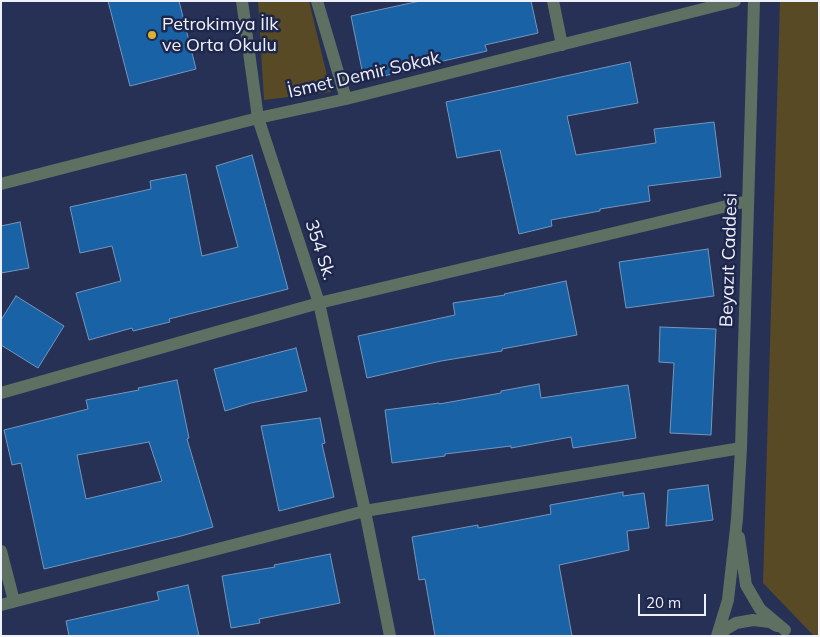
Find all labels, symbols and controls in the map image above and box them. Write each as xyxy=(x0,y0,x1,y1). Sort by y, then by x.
place label: Petrokimya İlk ve Orta Okulu xyxy=(162,14,278,56)
marker: Petrokimya İlk ve Orta Okulu xyxy=(146,29,158,41)
street label: İsmet Demir Sokak xyxy=(286,47,442,103)
street label: Beyazıt Caddesi xyxy=(716,193,742,327)
street label: 354 Sk. xyxy=(300,217,340,283)
scale bar xyxy=(640,584,708,616)
text: 20 m xyxy=(646,593,681,612)

